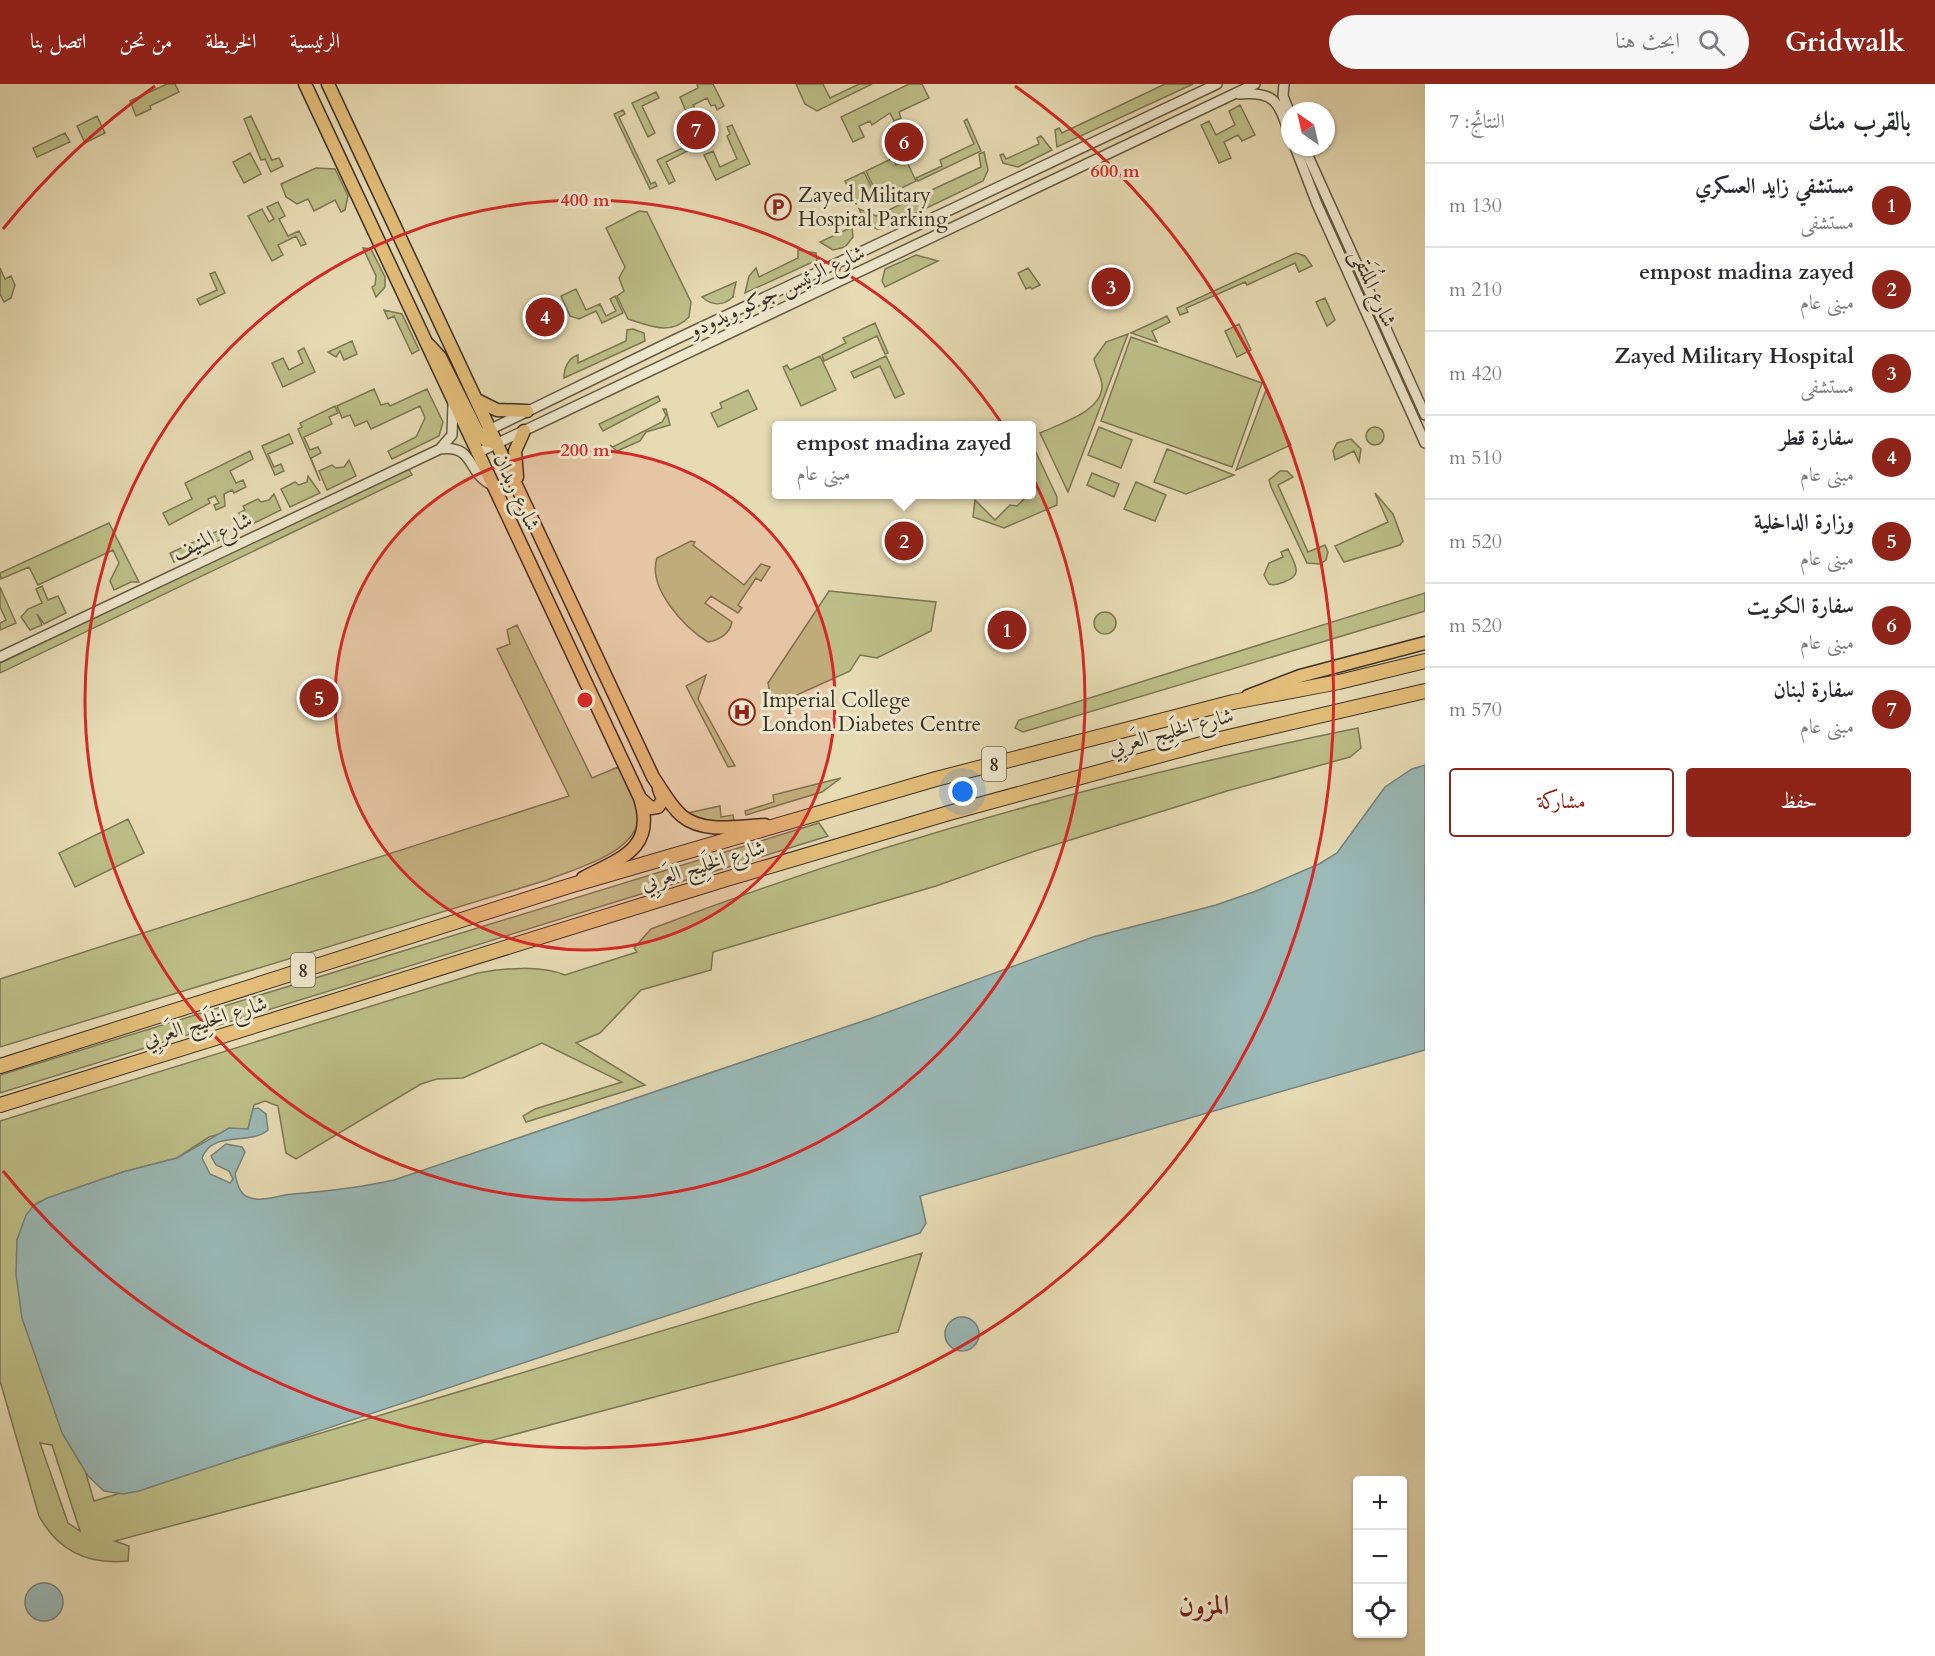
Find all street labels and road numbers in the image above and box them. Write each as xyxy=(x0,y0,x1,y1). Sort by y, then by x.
street label: شارع الرئيس جوكو ويدودو xyxy=(683,238,871,348)
street label: شارع المُلتَقى xyxy=(1341,243,1407,333)
street label: شارع ربدان xyxy=(483,449,547,537)
street label: شارع المنيف xyxy=(167,505,258,570)
street label: شارع الخَلِيج العَربِي xyxy=(1105,700,1238,766)
road number: 8 xyxy=(982,747,1006,781)
street label: شارع الخَلِيج العَربِي xyxy=(637,832,770,902)
road number: 8 xyxy=(291,953,315,987)
street label: شارع الخَلِيج العَربِي xyxy=(139,988,272,1058)

